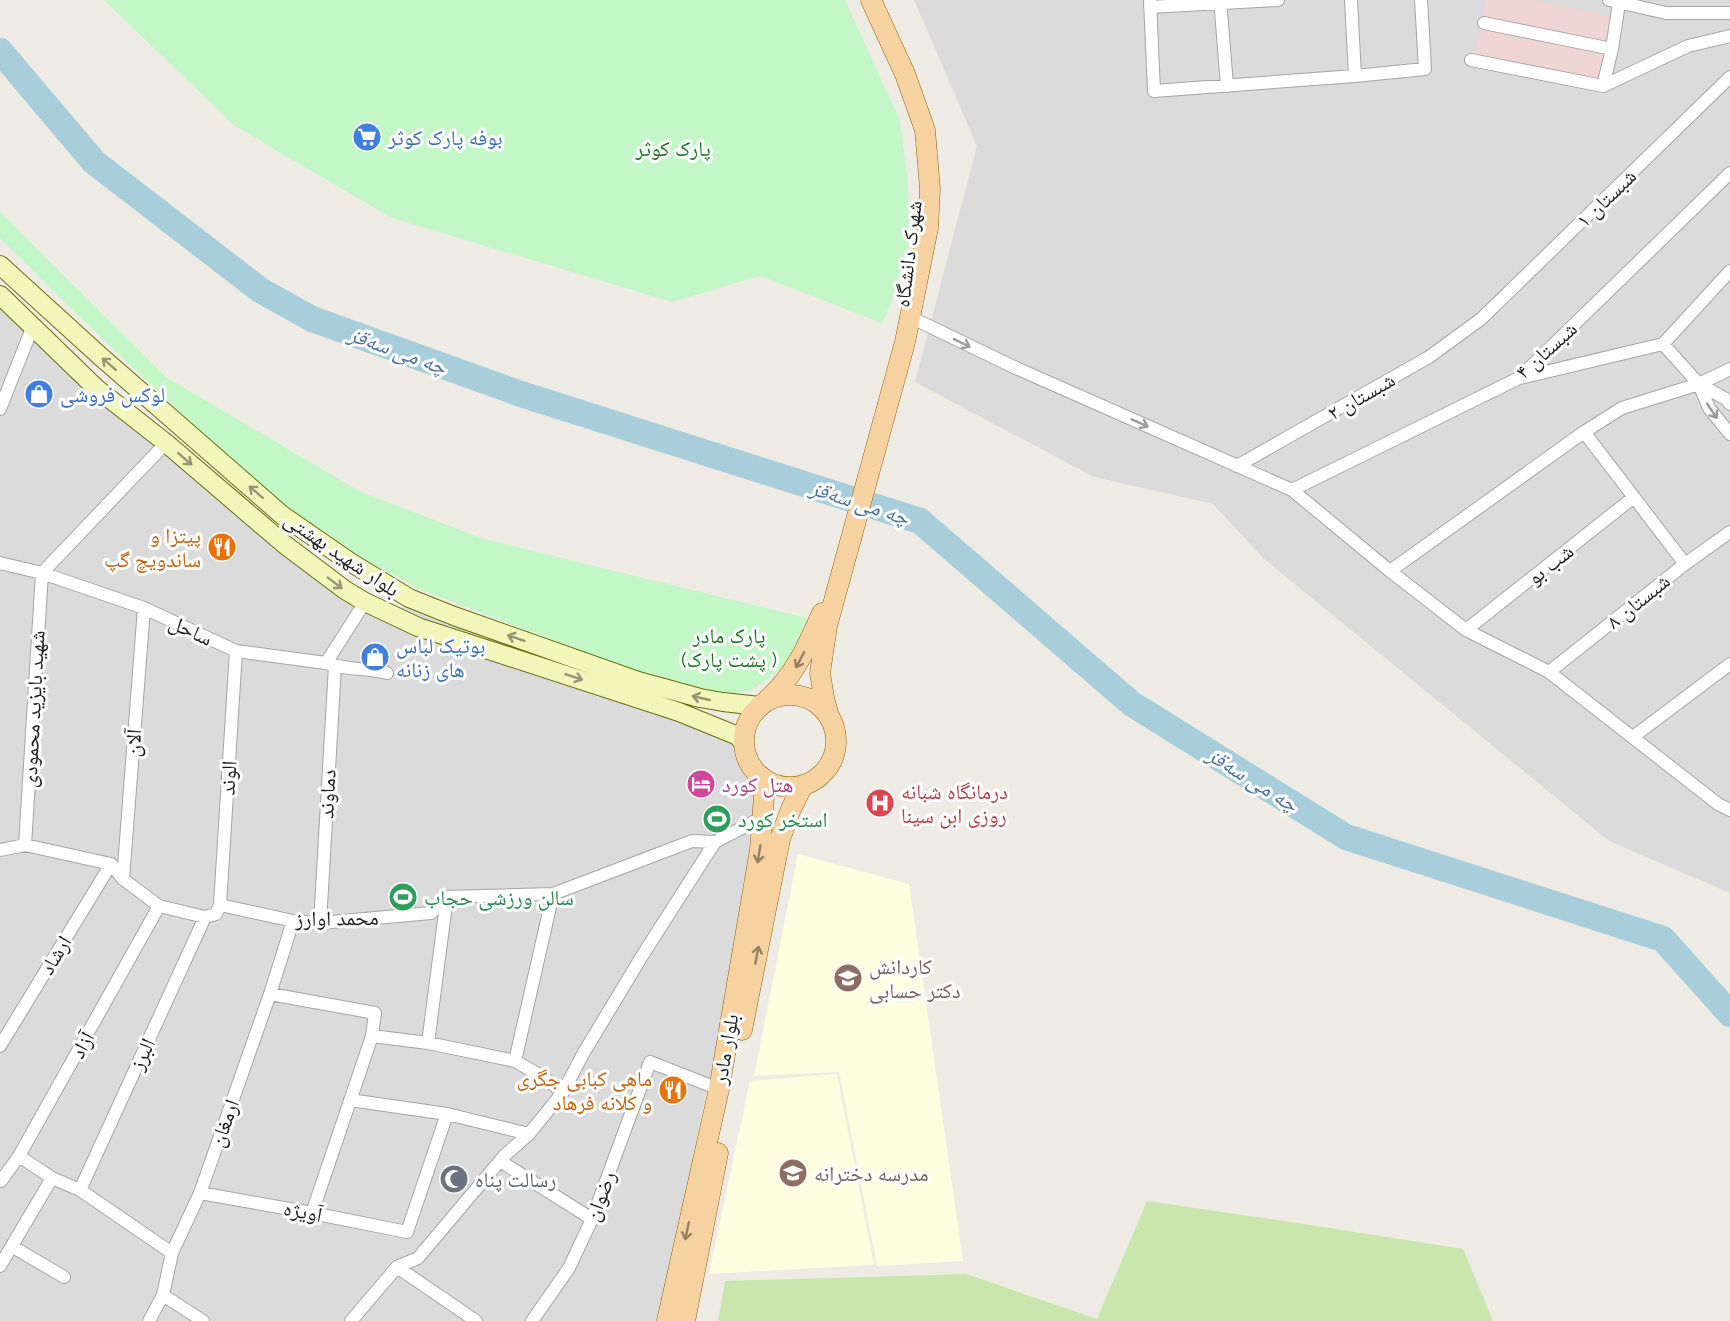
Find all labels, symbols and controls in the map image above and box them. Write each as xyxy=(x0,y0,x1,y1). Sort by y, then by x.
supermarket icon: بوفه پارک کوثر xyxy=(351,121,383,153)
place label: بوفه پارک کوثر xyxy=(387,125,503,150)
park label: پارک کوثر xyxy=(634,136,711,161)
street label: شبستان ۱ xyxy=(1571,163,1641,233)
street label: شهرک دانشگاه xyxy=(889,199,927,309)
street label: شبستان ۴ xyxy=(1510,316,1582,384)
water label: چە می سەقز xyxy=(343,320,452,381)
one-way arrow xyxy=(953,337,971,349)
one-way arrow xyxy=(102,357,117,371)
street label: شبستان ۲ xyxy=(1323,367,1399,425)
shop icon: لوکس فروشی xyxy=(23,378,55,410)
place label: لوکس فروشی xyxy=(60,382,165,408)
one-way arrow xyxy=(1706,402,1718,418)
one-way arrow xyxy=(1131,419,1149,430)
one-way arrow xyxy=(177,452,192,466)
water label: چە می سەقز xyxy=(805,473,914,531)
one-way arrow xyxy=(248,486,264,499)
street label: بلوار شهید بهشتی xyxy=(279,506,404,603)
place label: پیتزا و ساندویچ گپ xyxy=(104,523,201,573)
restaurant icon: پیتزا و ساندویچ گپ xyxy=(206,531,238,563)
street label: شب بو xyxy=(1522,538,1578,590)
street label: شبستان ۸ xyxy=(1601,568,1675,634)
one-way arrow xyxy=(327,576,343,589)
street label: ساحل xyxy=(165,609,217,652)
park label: پارک مادر (پشت پارک ) xyxy=(681,623,777,672)
street label: شهید بایزید محمودی xyxy=(16,630,50,788)
one-way arrow xyxy=(507,631,526,642)
place label: بوتیک لباس های زنانه xyxy=(396,633,485,682)
shop icon: بوتیک لباس های زنانه xyxy=(359,641,391,673)
one-way arrow xyxy=(793,650,805,668)
one-way arrow xyxy=(564,673,583,684)
one-way arrow xyxy=(692,691,711,703)
street label: آلان xyxy=(120,727,146,758)
water label: چە می سەقز xyxy=(1200,740,1304,819)
street label: الوند xyxy=(215,760,241,796)
hotel icon: هتل کورد xyxy=(685,768,717,800)
street label: دماوند xyxy=(313,769,341,819)
place label: هتل کورد xyxy=(722,772,793,798)
place label: درمانگاه شبانه روزی ابن سینا xyxy=(901,779,1008,829)
hospital icon: درمانگاه شبانه روزی ابن سینا xyxy=(864,787,896,819)
sports icon: استخر کورد xyxy=(701,803,733,835)
place label: استخر کورد xyxy=(738,807,828,832)
one-way arrow xyxy=(754,844,765,863)
sports icon: سالن ورزشی حجاب xyxy=(387,881,419,913)
place label: سالن ورزشی حجاب xyxy=(424,885,574,911)
street label: محمد اوارز xyxy=(294,905,379,931)
street label: ارشاد xyxy=(34,931,76,979)
one-way arrow xyxy=(752,945,763,965)
place label: کاردانش دکتر حسابی xyxy=(869,954,961,1004)
school or university icon: کاردانش دکتر حسابی xyxy=(832,962,864,994)
street label: بلوار مادر xyxy=(706,1012,743,1087)
street label: آزاد xyxy=(65,1027,100,1063)
street label: البرز xyxy=(123,1034,160,1075)
place label: ماهی کبابی جگری و کلانه فرهاد xyxy=(516,1066,652,1115)
restaurant icon: ماهی کبابی جگری و کلانه فرهاد xyxy=(657,1074,689,1106)
street label: ارمغان xyxy=(204,1096,244,1150)
school or university icon: مدرسه دخترانه xyxy=(777,1157,809,1189)
place label: مدرسه دخترانه xyxy=(814,1161,929,1186)
mosque icon: رسالت پناه xyxy=(438,1163,470,1195)
place label: رسالت پناه xyxy=(475,1167,556,1192)
street label: رضوان xyxy=(579,1167,621,1225)
street label: آویژه xyxy=(281,1195,325,1227)
one-way arrow xyxy=(681,1221,693,1240)

